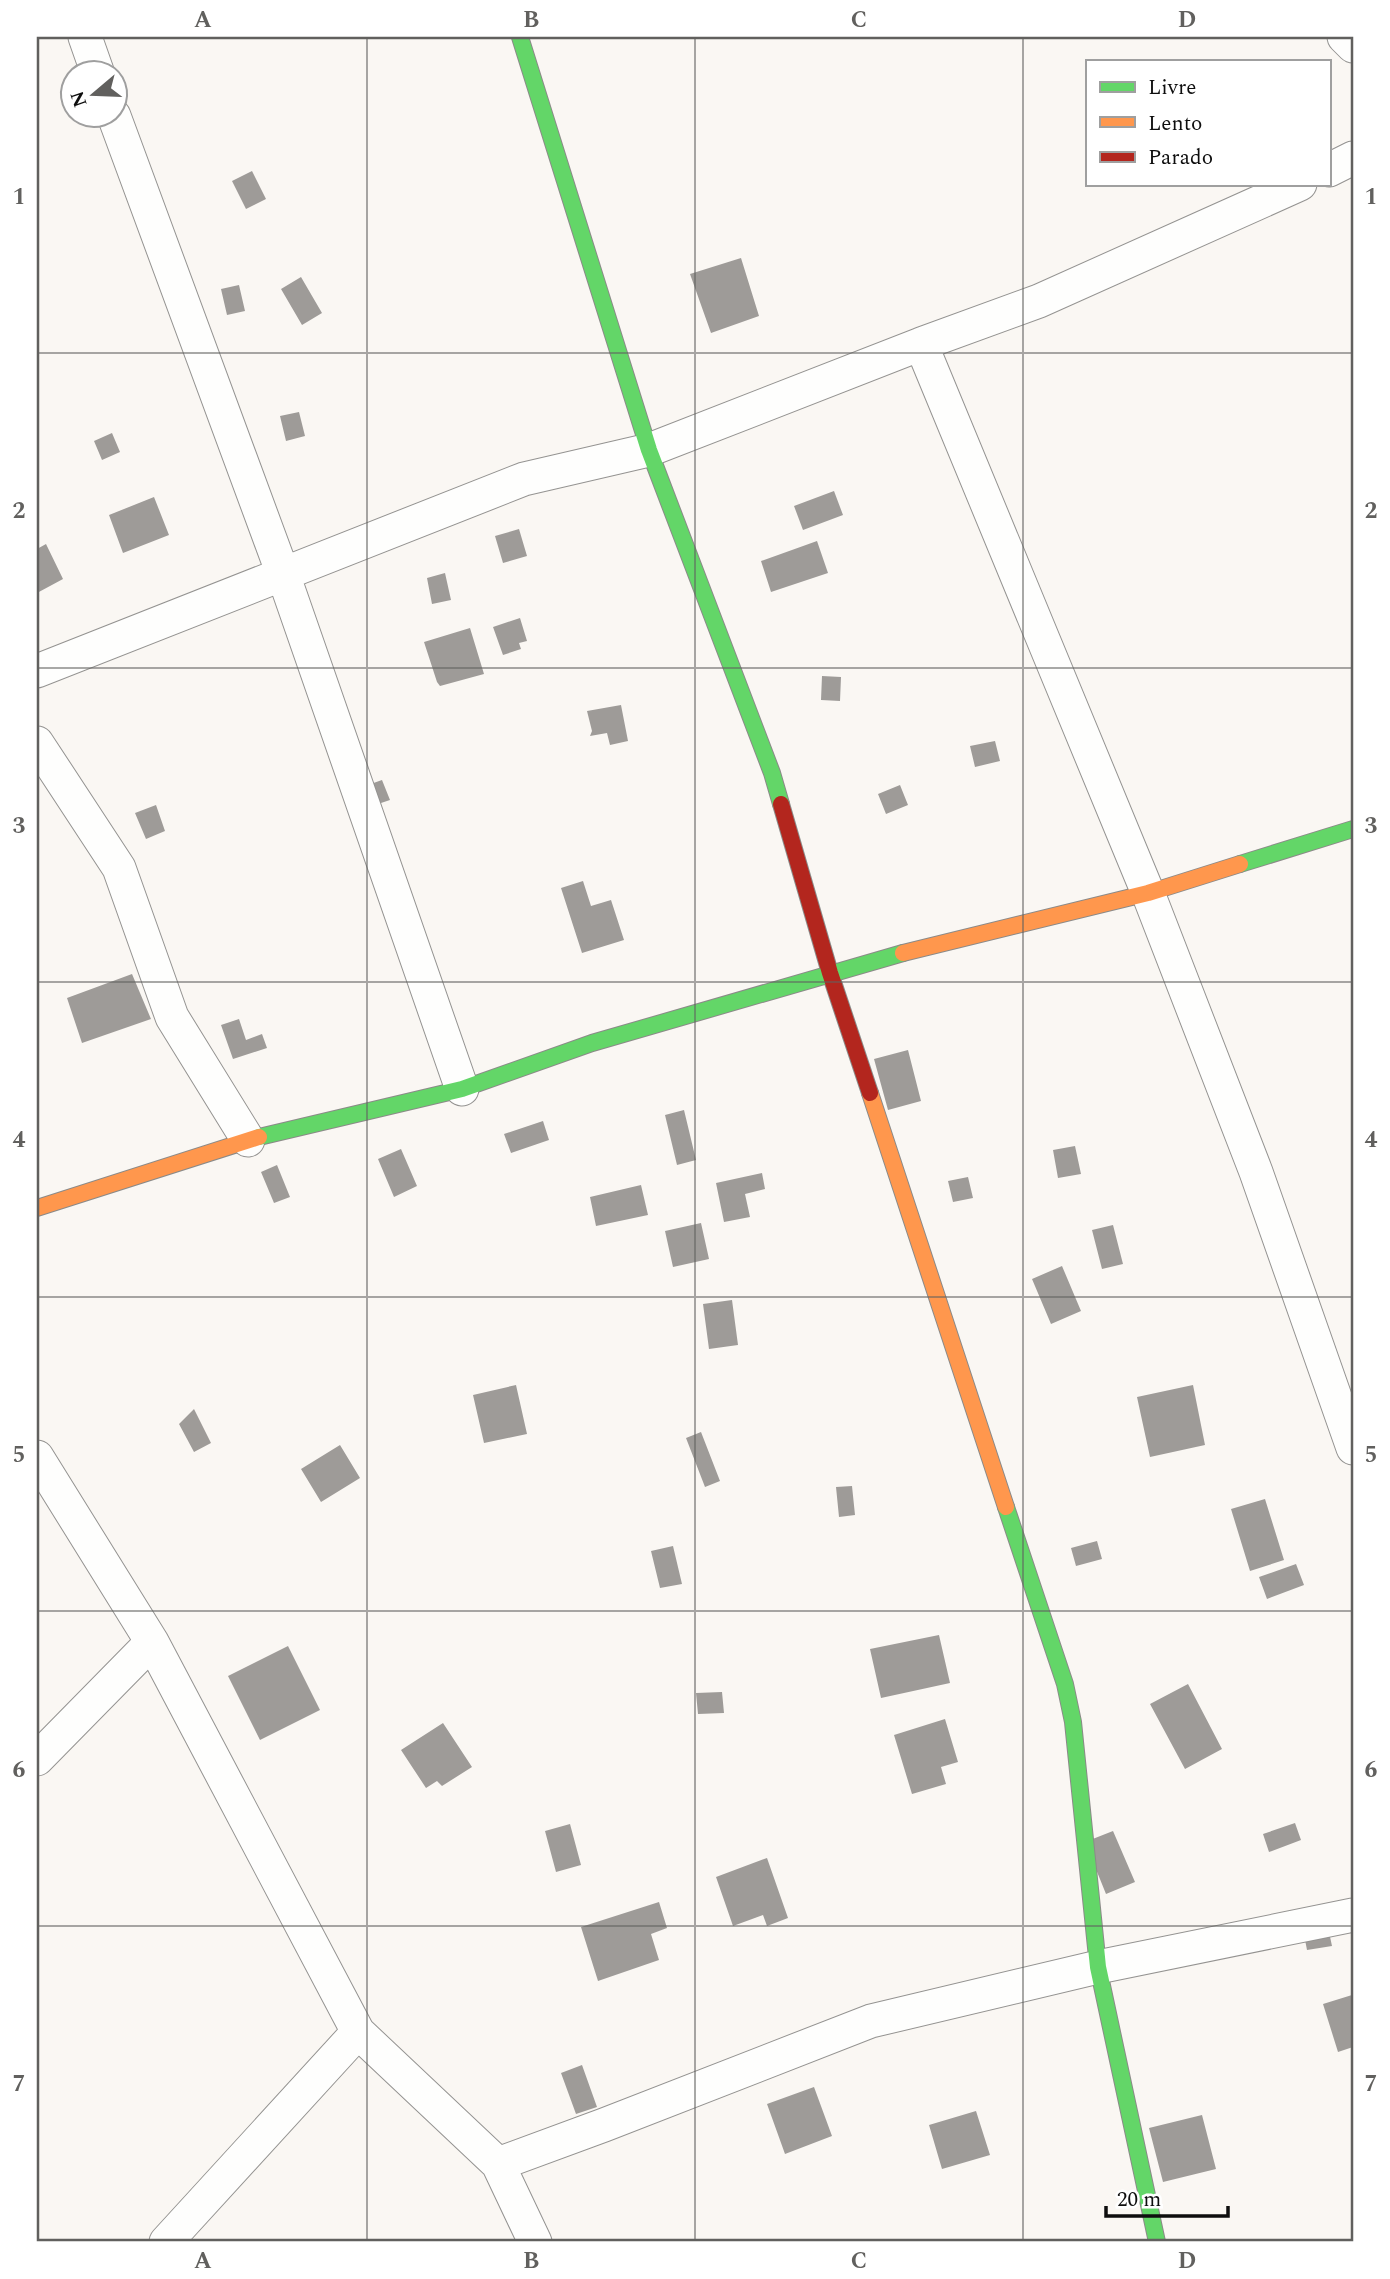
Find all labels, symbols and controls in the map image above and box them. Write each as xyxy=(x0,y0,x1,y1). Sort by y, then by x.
text: A xyxy=(194,3,212,38)
text: B xyxy=(523,3,539,38)
text: C xyxy=(851,3,867,38)
text: D xyxy=(1178,3,1196,38)
north arrow xyxy=(60,60,130,130)
legend xyxy=(1086,60,1330,186)
text: Livre xyxy=(1148,72,1196,104)
text: N xyxy=(63,87,96,111)
text: Lento xyxy=(1148,108,1202,140)
text: Parado xyxy=(1148,142,1213,174)
text: 1 xyxy=(13,180,25,215)
text: 1 xyxy=(1365,180,1377,215)
text: 2 xyxy=(13,494,26,529)
text: 2 xyxy=(1365,494,1378,529)
text: 3 xyxy=(13,809,26,844)
text: 3 xyxy=(1365,809,1378,844)
text: 4 xyxy=(13,1123,26,1158)
text: 4 xyxy=(1365,1123,1378,1158)
text: 5 xyxy=(13,1438,25,1473)
text: 5 xyxy=(1365,1438,1377,1473)
text: 6 xyxy=(13,1753,26,1788)
text: 6 xyxy=(1365,1753,1378,1788)
text: 7 xyxy=(13,2067,25,2102)
text: 7 xyxy=(1365,2067,1377,2102)
scale bar xyxy=(1106,2174,1229,2218)
text: 20 m xyxy=(1117,2184,1161,2216)
text: A xyxy=(194,2244,212,2279)
text: B xyxy=(523,2244,539,2279)
text: C xyxy=(851,2244,867,2279)
text: D xyxy=(1178,2244,1196,2279)

